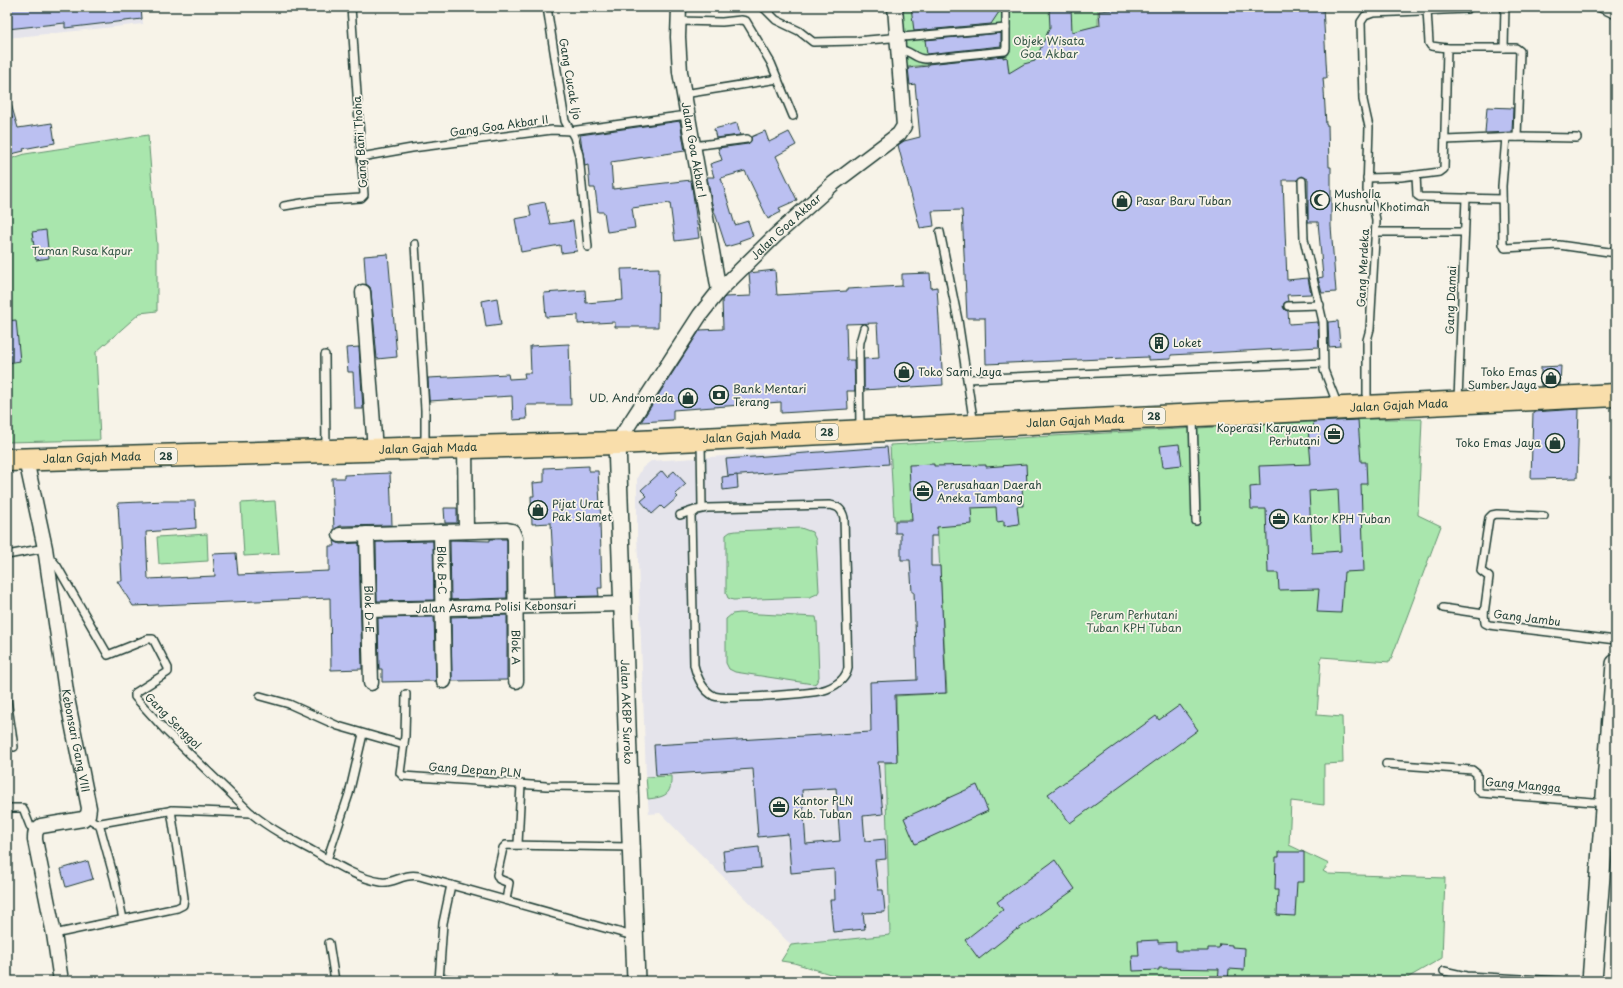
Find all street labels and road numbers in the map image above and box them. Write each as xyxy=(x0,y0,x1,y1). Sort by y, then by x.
street label: Gang Cucak Ijo xyxy=(555,37,586,121)
street label: Gang Bani Thoha xyxy=(348,94,371,189)
street label: Jalan Goa Akbar I xyxy=(677,100,711,199)
street label: Gang Goa Akbar II xyxy=(449,110,549,141)
street label: Jalan Goa Akbar xyxy=(747,189,825,263)
street label: Gang Merdeka xyxy=(1352,228,1373,308)
street label: Gang Damai xyxy=(1441,265,1460,335)
street label: Jalan Gajah Mada xyxy=(1349,394,1448,416)
road number: 28 xyxy=(1143,408,1165,424)
street label: Jalan Gajah Mada xyxy=(1026,410,1125,431)
road number: 28 xyxy=(816,424,838,440)
street label: Jalan Gajah Mada xyxy=(702,425,801,447)
street label: Jalan Gajah Mada xyxy=(378,438,477,458)
street label: Jalan Gajah Mada xyxy=(43,447,141,467)
road number: 28 xyxy=(155,448,177,464)
street label: Blok B-C xyxy=(433,545,451,595)
street label: Blok D-E xyxy=(360,585,379,633)
street label: Jalan Asrama Polisi Kebonsari xyxy=(415,596,577,617)
street label: Gang Jambu xyxy=(1492,605,1562,630)
street label: Blok A xyxy=(508,630,525,665)
street label: Jalan AKBP Suroko xyxy=(617,659,637,765)
street label: Kebonsari Gang VIII xyxy=(58,688,95,794)
street label: Gang Senggol xyxy=(141,688,206,753)
street label: Gang Depan PLN xyxy=(428,758,522,781)
street label: Gang Mangga xyxy=(1484,773,1562,796)

